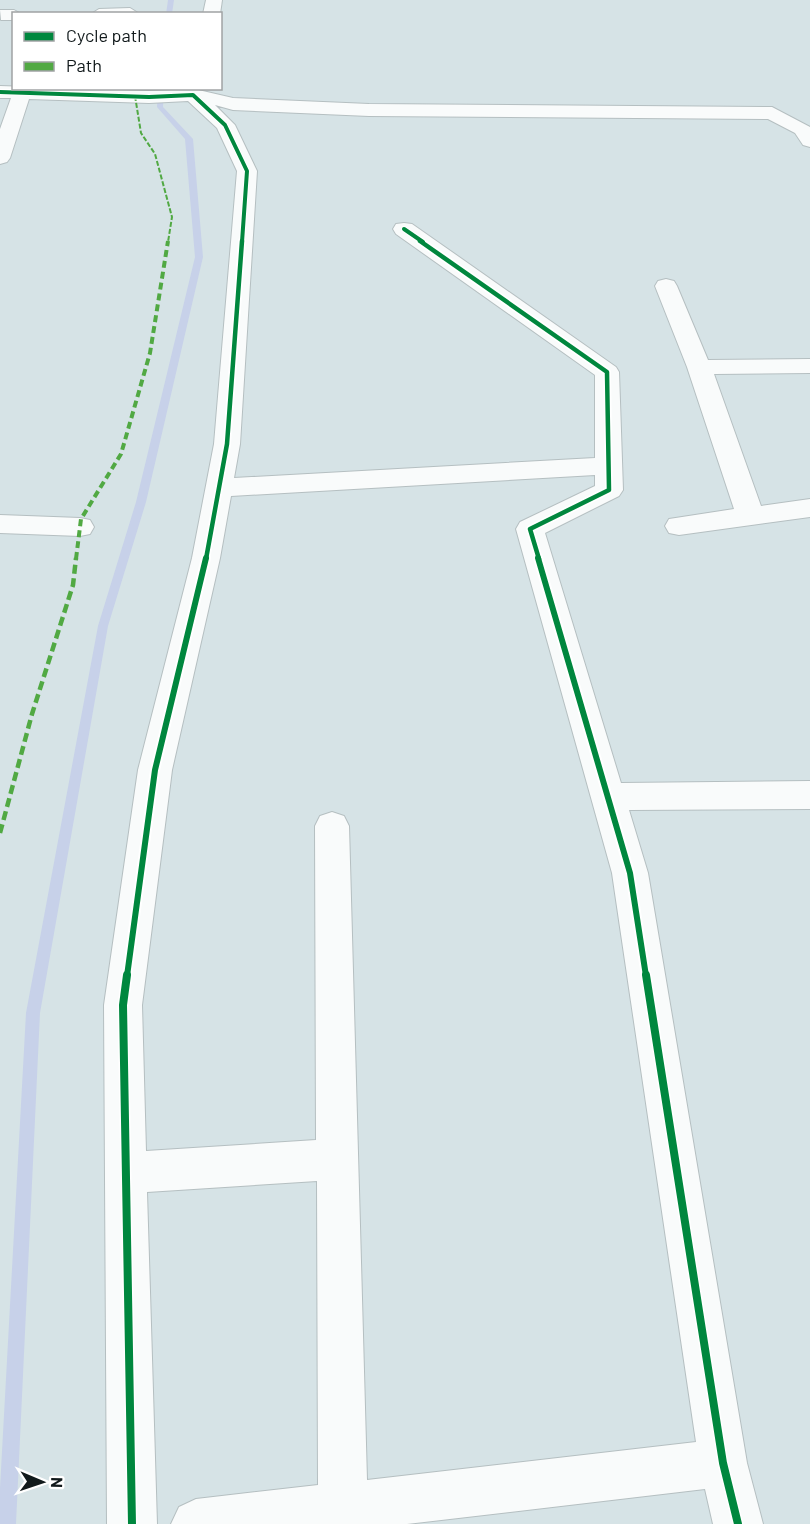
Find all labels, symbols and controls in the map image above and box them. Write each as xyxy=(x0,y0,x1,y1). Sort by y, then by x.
legend xyxy=(12,12,222,90)
text: Cycle path xyxy=(66,24,147,46)
text: Path xyxy=(66,54,102,76)
north arrow xyxy=(12,1452,72,1512)
text: N xyxy=(48,1477,67,1488)

